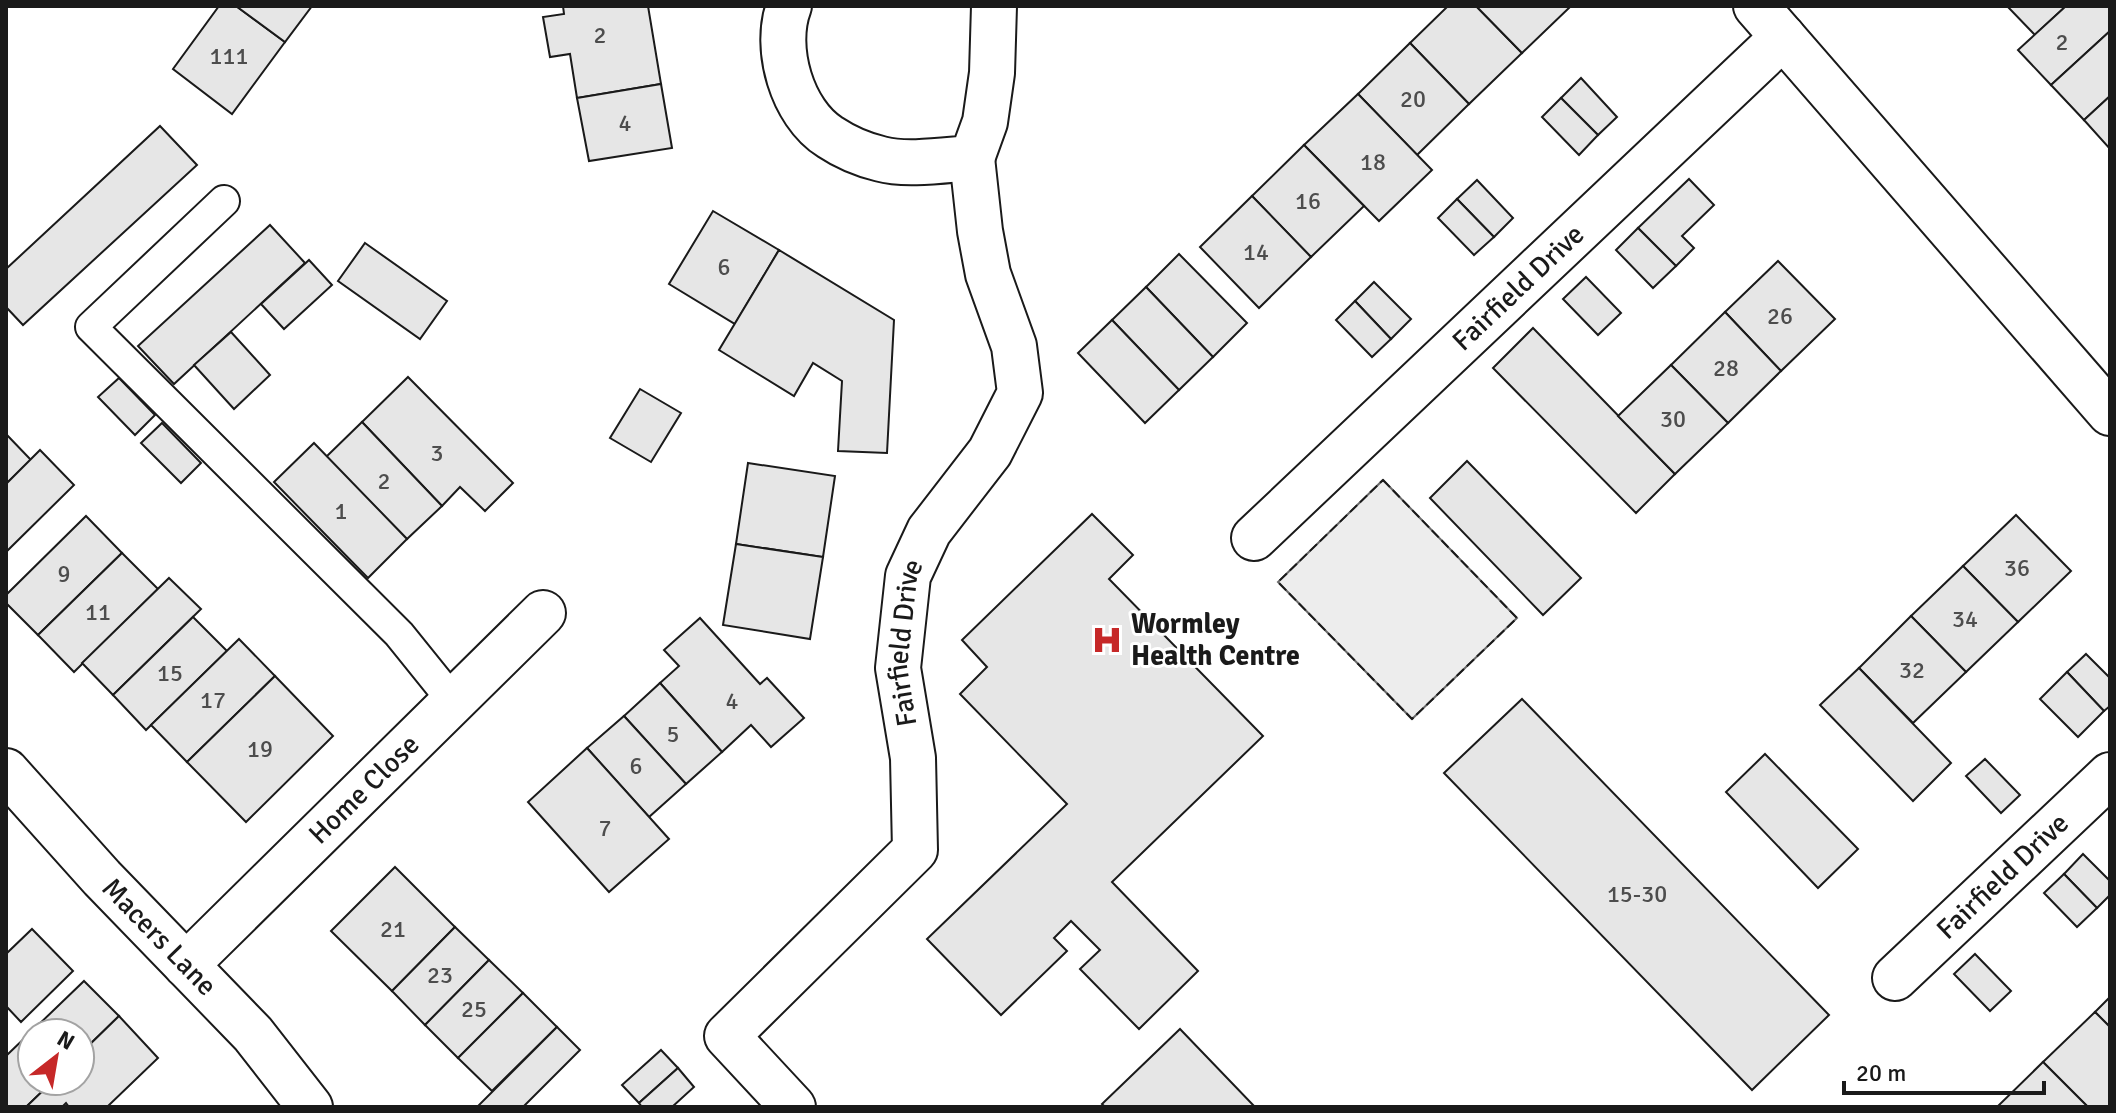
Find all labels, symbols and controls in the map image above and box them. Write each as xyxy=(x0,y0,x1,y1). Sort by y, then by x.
house number: 2 xyxy=(594,20,606,50)
house number: 2 xyxy=(2056,27,2068,57)
house number: 111 xyxy=(210,41,248,71)
house number: 20 xyxy=(1400,84,1426,114)
house number: 4 xyxy=(619,108,632,138)
house number: 18 xyxy=(1360,147,1386,177)
house number: 16 xyxy=(1295,186,1321,216)
street label: Fairfield Drive xyxy=(1445,217,1591,358)
house number: 14 xyxy=(1243,237,1269,267)
house number: 6 xyxy=(718,252,730,282)
house number: 26 xyxy=(1767,301,1793,331)
house number: 28 xyxy=(1713,353,1739,383)
house number: 30 xyxy=(1660,404,1686,434)
house number: 3 xyxy=(431,438,443,468)
house number: 2 xyxy=(378,466,390,496)
house number: 1 xyxy=(335,496,347,526)
street label: Fairfield Drive xyxy=(881,553,931,729)
house number: 36 xyxy=(2004,553,2030,583)
house number: 9 xyxy=(58,559,70,589)
house number: 11 xyxy=(85,597,111,627)
house number: 34 xyxy=(1952,604,1978,634)
place label: Wormley Health Centre xyxy=(1131,607,1300,673)
hospital icon: Wormley Health Centre xyxy=(1090,623,1124,657)
house number: 32 xyxy=(1899,655,1925,685)
house number: 15 xyxy=(157,658,183,688)
house number: 17 xyxy=(200,685,226,715)
house number: 4 xyxy=(726,686,739,716)
house number: 5 xyxy=(667,719,679,749)
street label: Home Close xyxy=(302,728,426,851)
house number: 19 xyxy=(247,734,273,764)
house number: 6 xyxy=(630,751,642,781)
street label: Fairfield Drive xyxy=(1930,806,2076,947)
house number: 7 xyxy=(599,813,611,843)
street label: Macers Lane xyxy=(95,871,224,1003)
house number: 15-30 xyxy=(1607,879,1667,909)
house number: 21 xyxy=(380,914,406,944)
house number: 23 xyxy=(427,960,453,990)
house number: 25 xyxy=(461,994,487,1024)
north arrow xyxy=(16,1017,96,1097)
text: N xyxy=(53,1025,80,1056)
scale bar xyxy=(1844,1045,2044,1095)
text: 20 m xyxy=(1856,1058,1906,1088)

